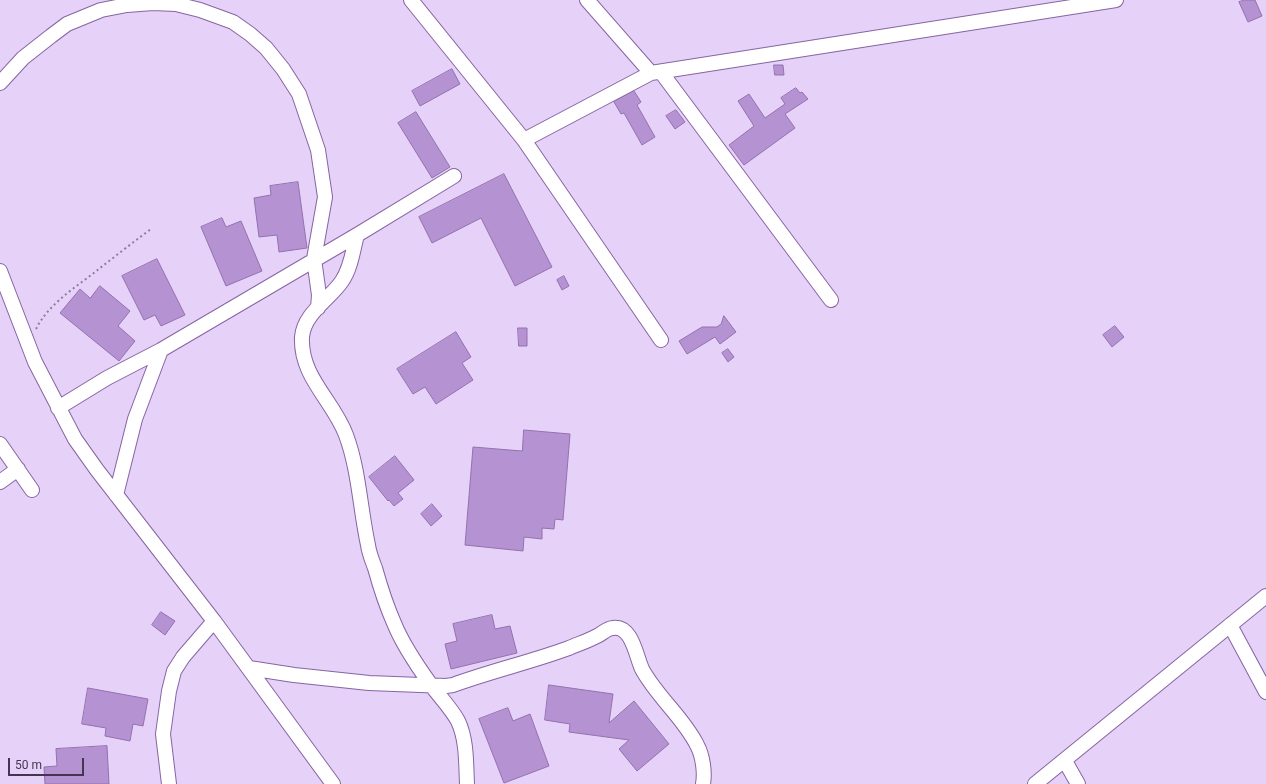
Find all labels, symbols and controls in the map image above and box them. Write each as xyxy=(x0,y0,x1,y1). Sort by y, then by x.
scale bar xyxy=(10,750,86,776)
text: 50 m xyxy=(15,758,42,772)

